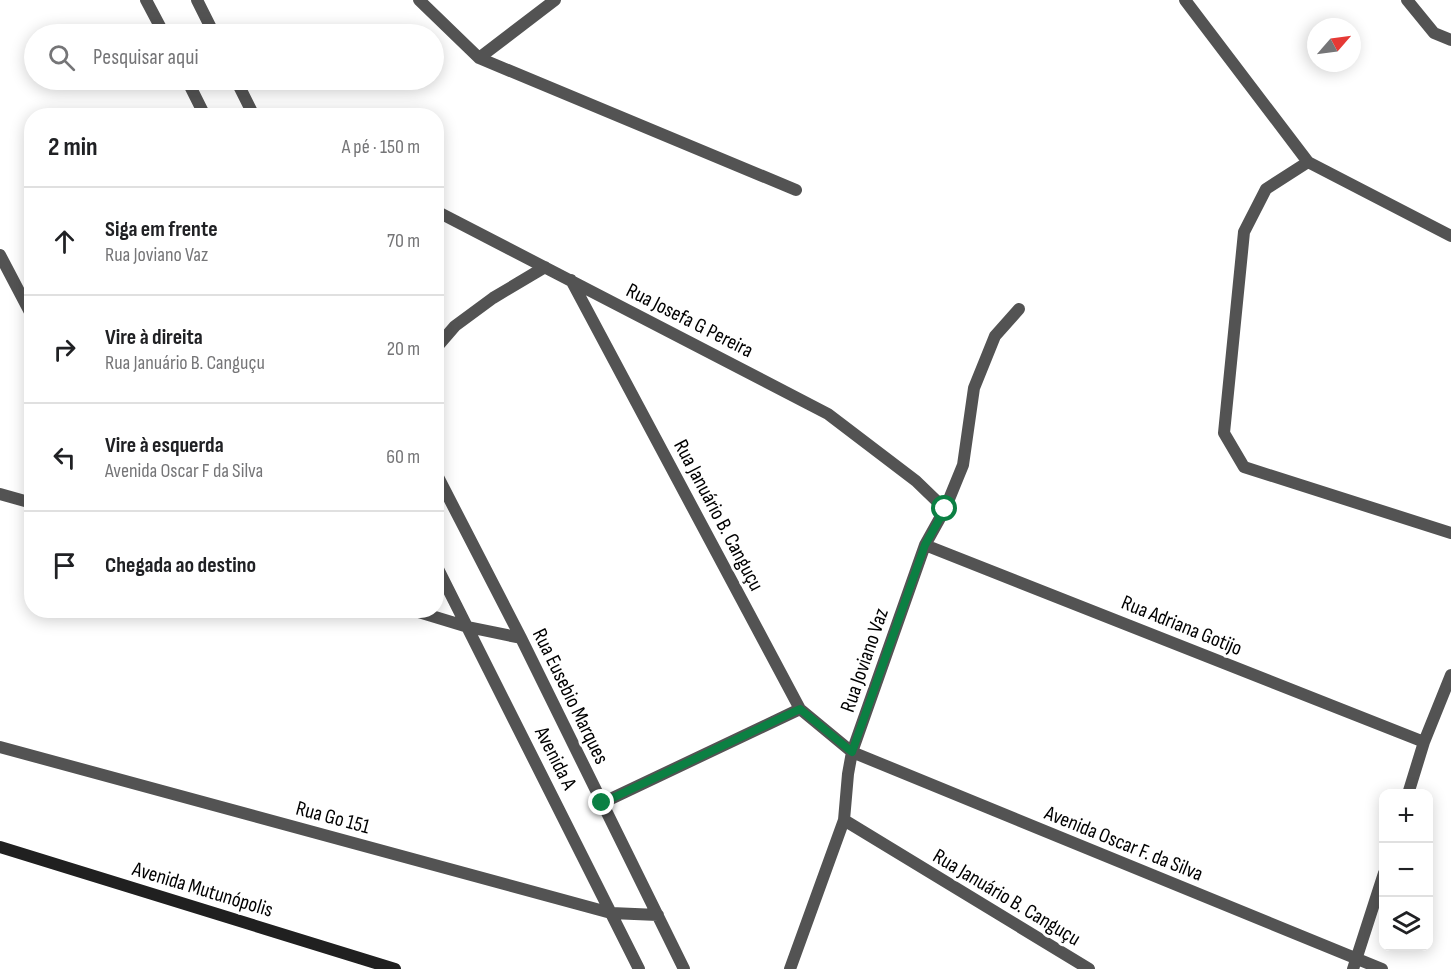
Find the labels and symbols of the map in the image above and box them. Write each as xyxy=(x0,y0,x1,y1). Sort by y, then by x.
north arrow xyxy=(1307,18,1361,72)
street label: Rua Josefa G Pereira xyxy=(622,278,757,363)
street label: Rua Januário B. Canguçu xyxy=(668,435,769,595)
route start xyxy=(931,495,957,521)
street label: Rua Adriana Gotijo xyxy=(1118,590,1246,661)
street label: Rua Joviano Vaz xyxy=(835,604,894,715)
street label: Rua Eusebio Marques xyxy=(527,624,614,768)
street label: Avenida A xyxy=(529,722,582,795)
route end xyxy=(588,789,614,815)
street label: Rua Go 151 xyxy=(293,796,373,840)
street label: Avenida Oscar F. da Silva xyxy=(1040,800,1207,887)
street label: Rua Januário B. Canguçu xyxy=(928,844,1085,951)
street label: Avenida Mutunópolis xyxy=(129,856,276,923)

